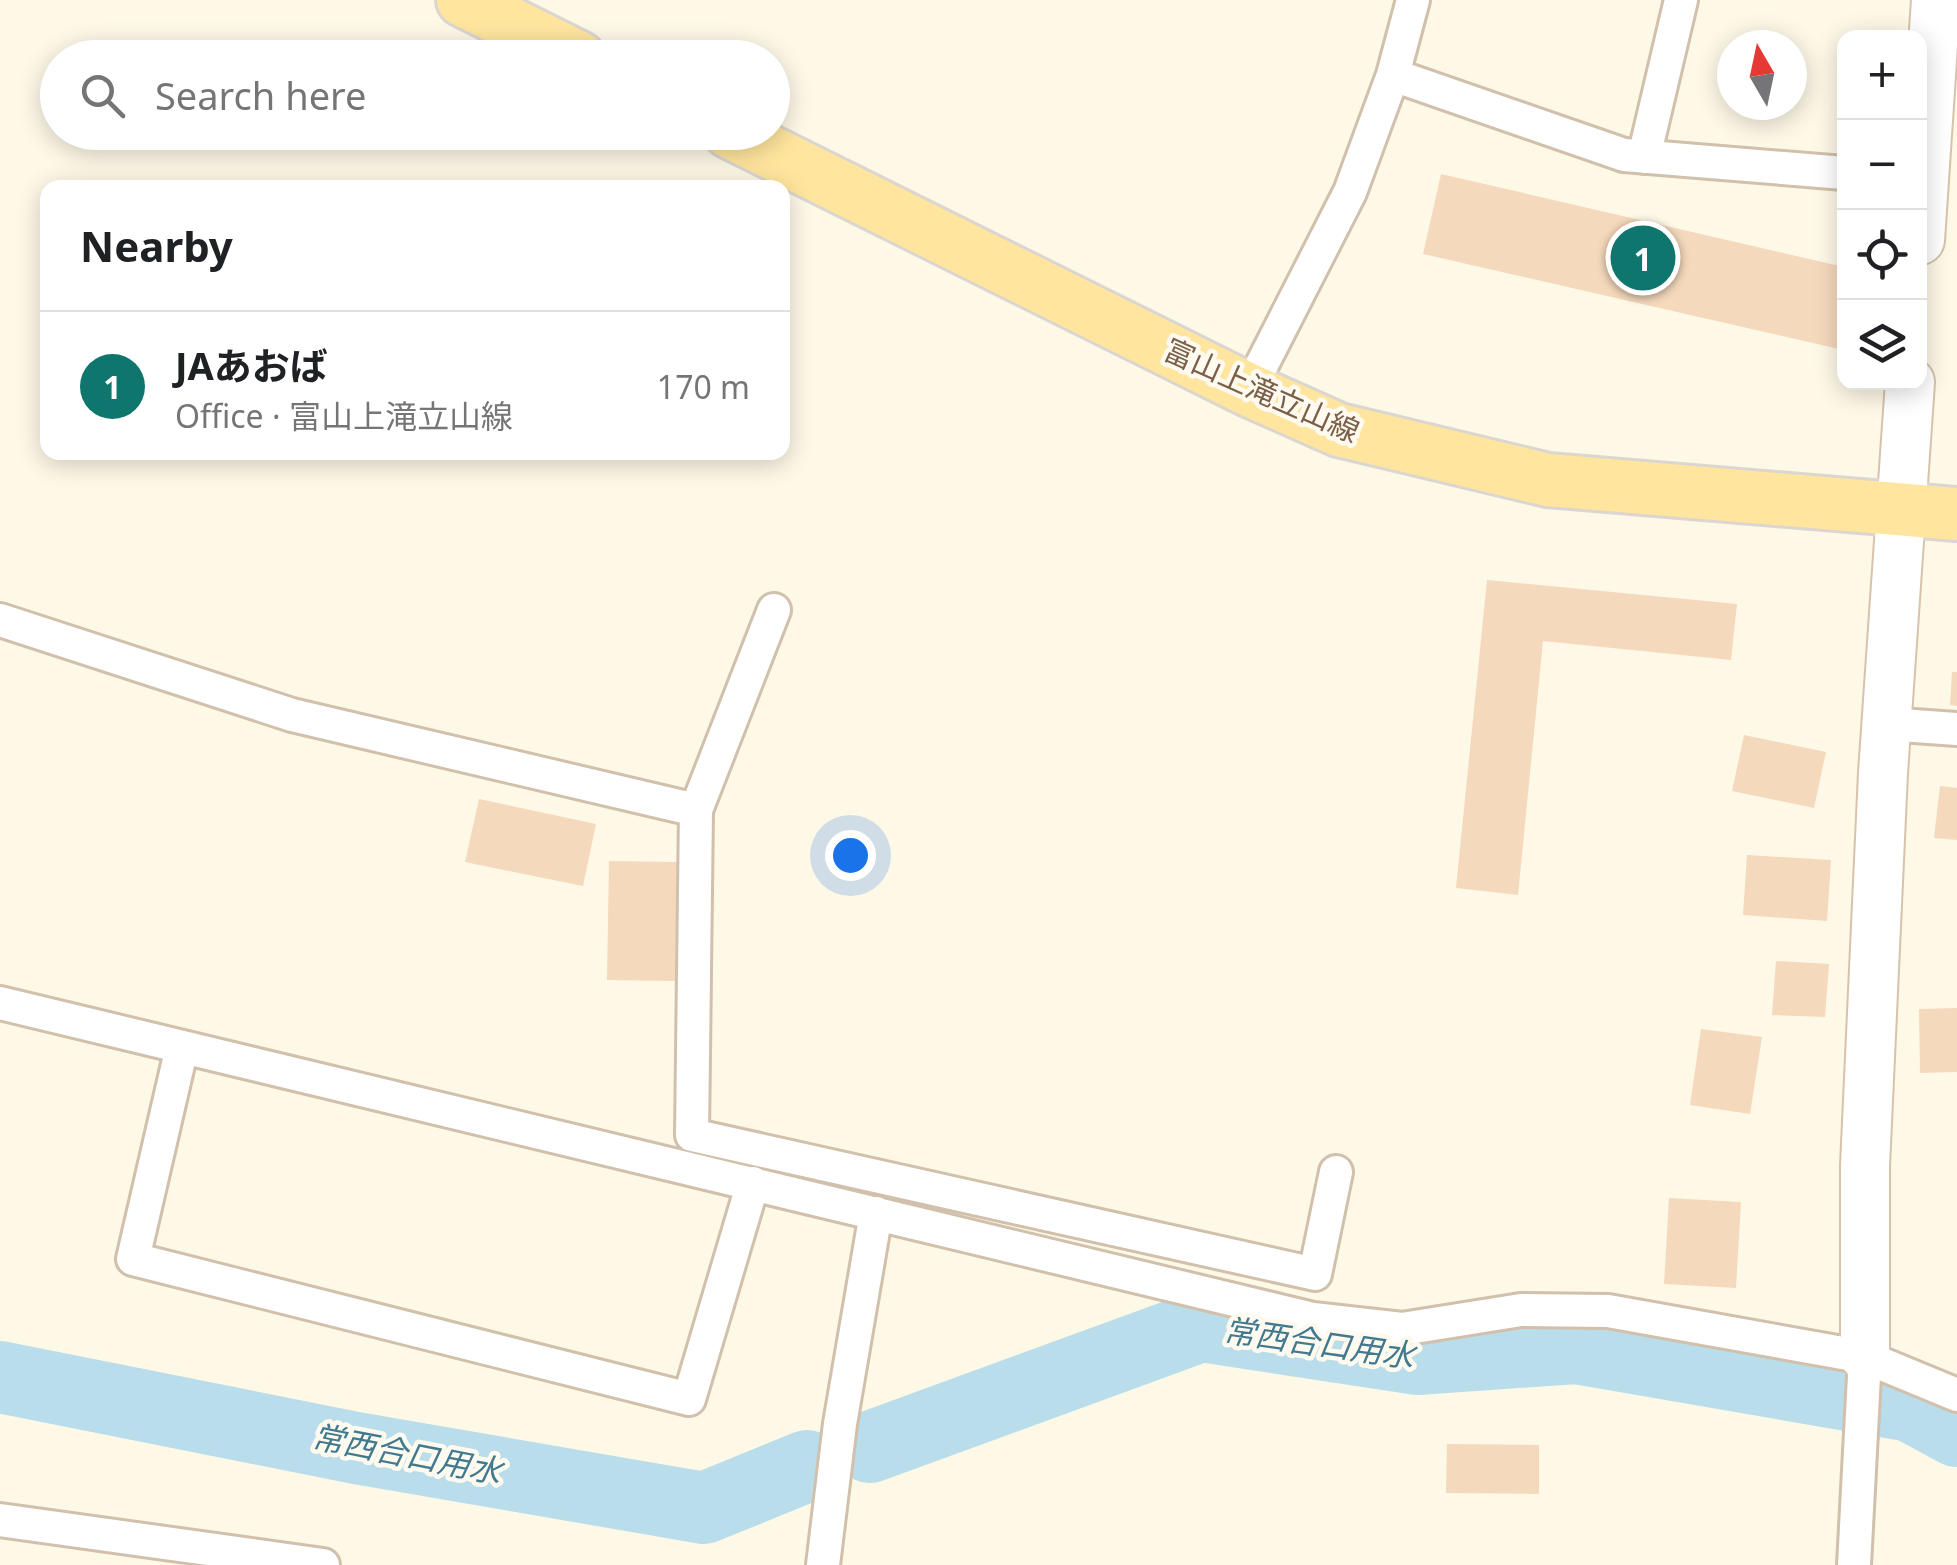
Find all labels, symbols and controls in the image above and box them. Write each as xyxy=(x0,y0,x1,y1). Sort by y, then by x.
north arrow xyxy=(1717,30,1807,120)
map controls xyxy=(1837,30,1927,390)
button: + xyxy=(1837,30,1927,120)
search box xyxy=(40,40,790,150)
icon: search xyxy=(75,68,130,123)
text: Search here xyxy=(155,69,366,121)
button: − xyxy=(1837,120,1927,210)
button: locate xyxy=(1837,210,1927,300)
text: Nearby xyxy=(80,217,233,274)
pin: 1 xyxy=(1610,220,1676,296)
button: layers xyxy=(1837,300,1927,390)
street label: 富山上滝立山線 xyxy=(1158,329,1366,451)
text: JAあおば xyxy=(175,339,328,391)
text: 1 xyxy=(103,365,122,408)
text: 170 m xyxy=(657,365,750,408)
text: Office · 富山上滝立山線 xyxy=(175,394,513,437)
your location xyxy=(825,830,876,881)
water label: 常西合口用水 xyxy=(1221,1307,1420,1377)
water label: 常西合口用水 xyxy=(309,1414,508,1493)

